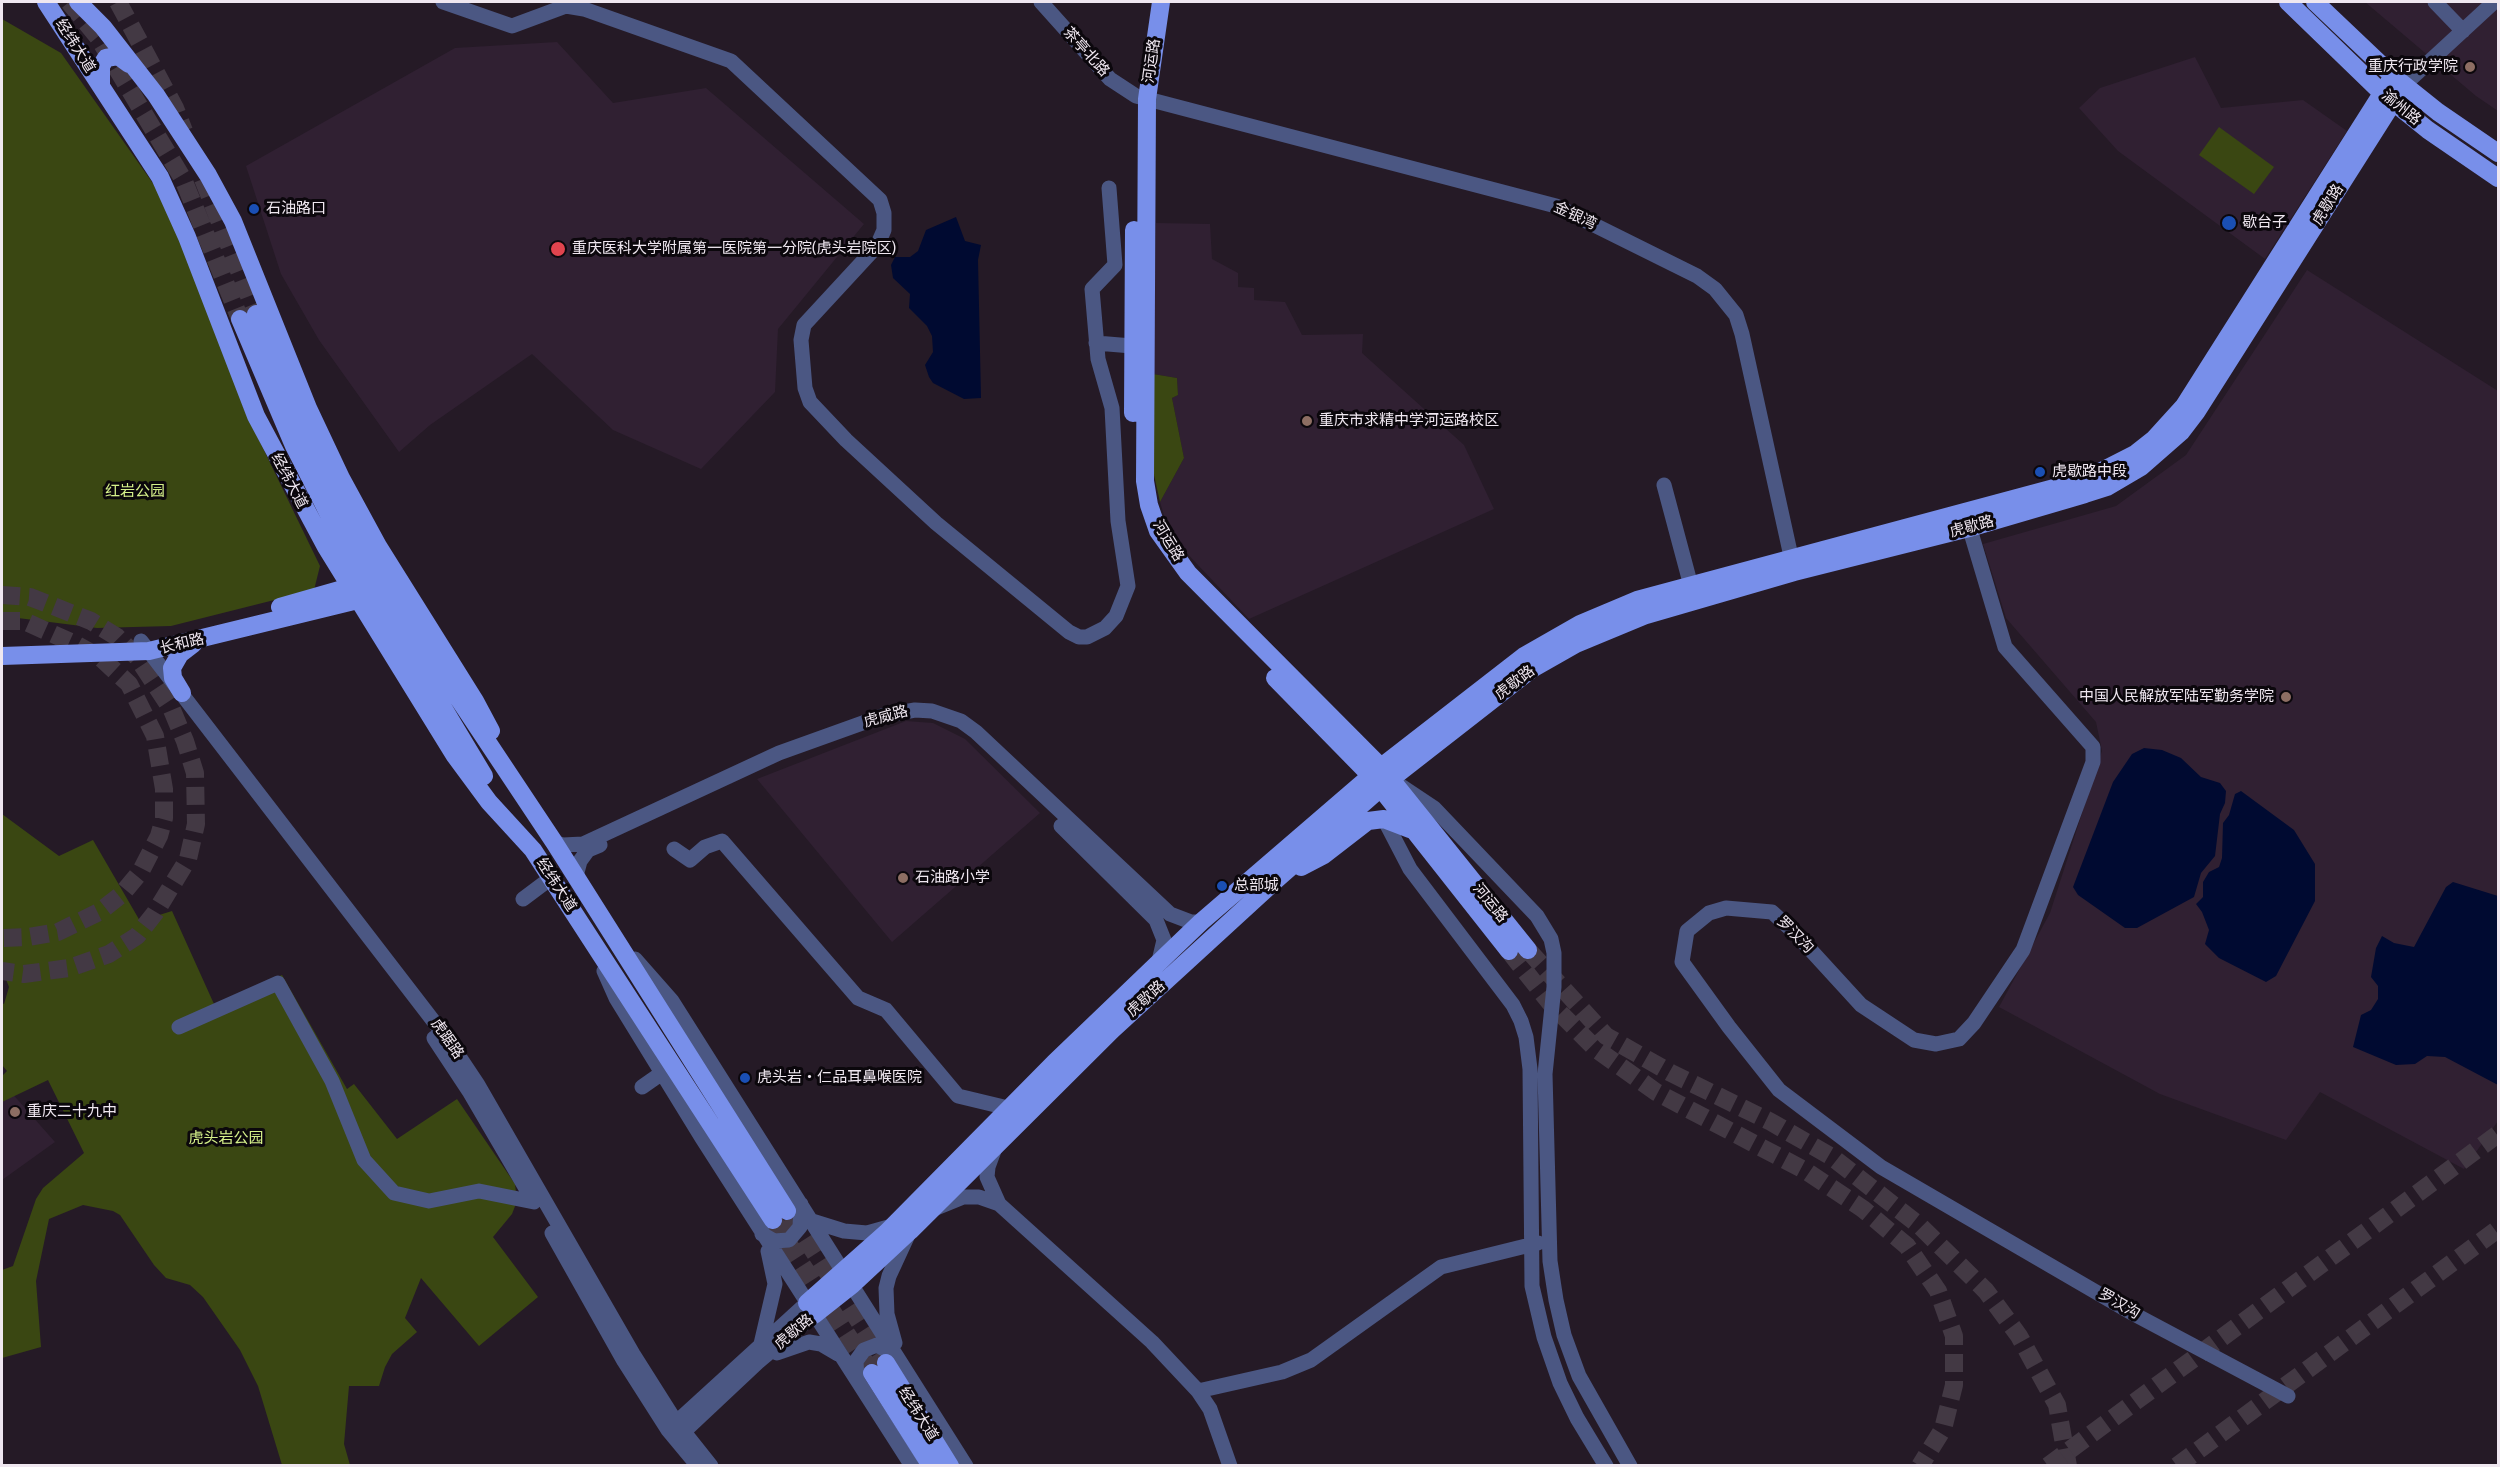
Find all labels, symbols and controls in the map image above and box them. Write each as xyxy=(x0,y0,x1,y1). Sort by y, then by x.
street label: 经纬大道 xyxy=(51,16,99,76)
street label: 茶亭北路 xyxy=(1059,24,1113,80)
street label: 河运路 xyxy=(1140,37,1164,85)
place label: 重庆行政学院 xyxy=(2368,58,2458,76)
marker: 重庆行政学院 xyxy=(2463,60,2477,74)
street label: 渝州路 xyxy=(2378,87,2424,129)
street label: 虎歇路 xyxy=(2308,181,2348,229)
street label: 金银湾 xyxy=(1551,198,1599,234)
place label: 石油路口 xyxy=(266,200,326,218)
marker: 石油路口 xyxy=(247,202,261,216)
marker: 歇台子 xyxy=(2220,214,2238,232)
place label: 歇台子 xyxy=(2242,214,2287,232)
marker: 重庆医科大学附属第一医院第一分院(虎头岩院区) xyxy=(549,240,567,258)
place label: 重庆医科大学附属第一医院第一分院(虎头岩院区) xyxy=(572,240,896,258)
place label: 重庆市求精中学河运路校区 xyxy=(1319,412,1499,430)
marker: 重庆市求精中学河运路校区 xyxy=(1300,414,1314,428)
street label: 经纬大道 xyxy=(267,450,311,512)
place label: 虎歇路中段 xyxy=(2052,463,2127,481)
marker: 虎歇路中段 xyxy=(2033,465,2047,479)
park label: 红岩公园 xyxy=(105,483,165,501)
street label: 虎歇路 xyxy=(1948,512,1996,542)
street label: 河运路 xyxy=(1149,517,1187,565)
street label: 长和路 xyxy=(158,630,206,658)
street label: 虎歇路 xyxy=(1492,662,1538,704)
place label: 中国人民解放军陆军勤务学院 xyxy=(2079,688,2274,706)
marker: 中国人民解放军陆军勤务学院 xyxy=(2279,690,2293,704)
street label: 虎威路 xyxy=(862,702,910,732)
street label: 经纬大道 xyxy=(532,855,580,915)
place label: 石油路小学 xyxy=(915,869,990,887)
marker: 石油路小学 xyxy=(896,871,910,885)
place label: 总部城 xyxy=(1234,877,1279,895)
marker: 总部城 xyxy=(1215,879,1229,893)
street label: 河运路 xyxy=(1469,880,1511,926)
street label: 罗汉沟 xyxy=(1773,913,1817,957)
street label: 虎歇路 xyxy=(1123,977,1169,1021)
street label: 虎踞路 xyxy=(427,1015,467,1063)
place label: 虎头岩‧仁品耳鼻喉医院 xyxy=(757,1069,922,1087)
marker: 虎头岩‧仁品耳鼻喉医院 xyxy=(738,1071,752,1085)
place label: 重庆二十九中 xyxy=(27,1103,117,1121)
marker: 重庆二十九中 xyxy=(8,1105,22,1119)
park label: 虎头岩公园 xyxy=(189,1130,263,1148)
street label: 罗汉沟 xyxy=(2095,1285,2143,1323)
street label: 虎歇路 xyxy=(771,1311,817,1353)
street label: 经纬大道 xyxy=(894,1384,942,1444)

